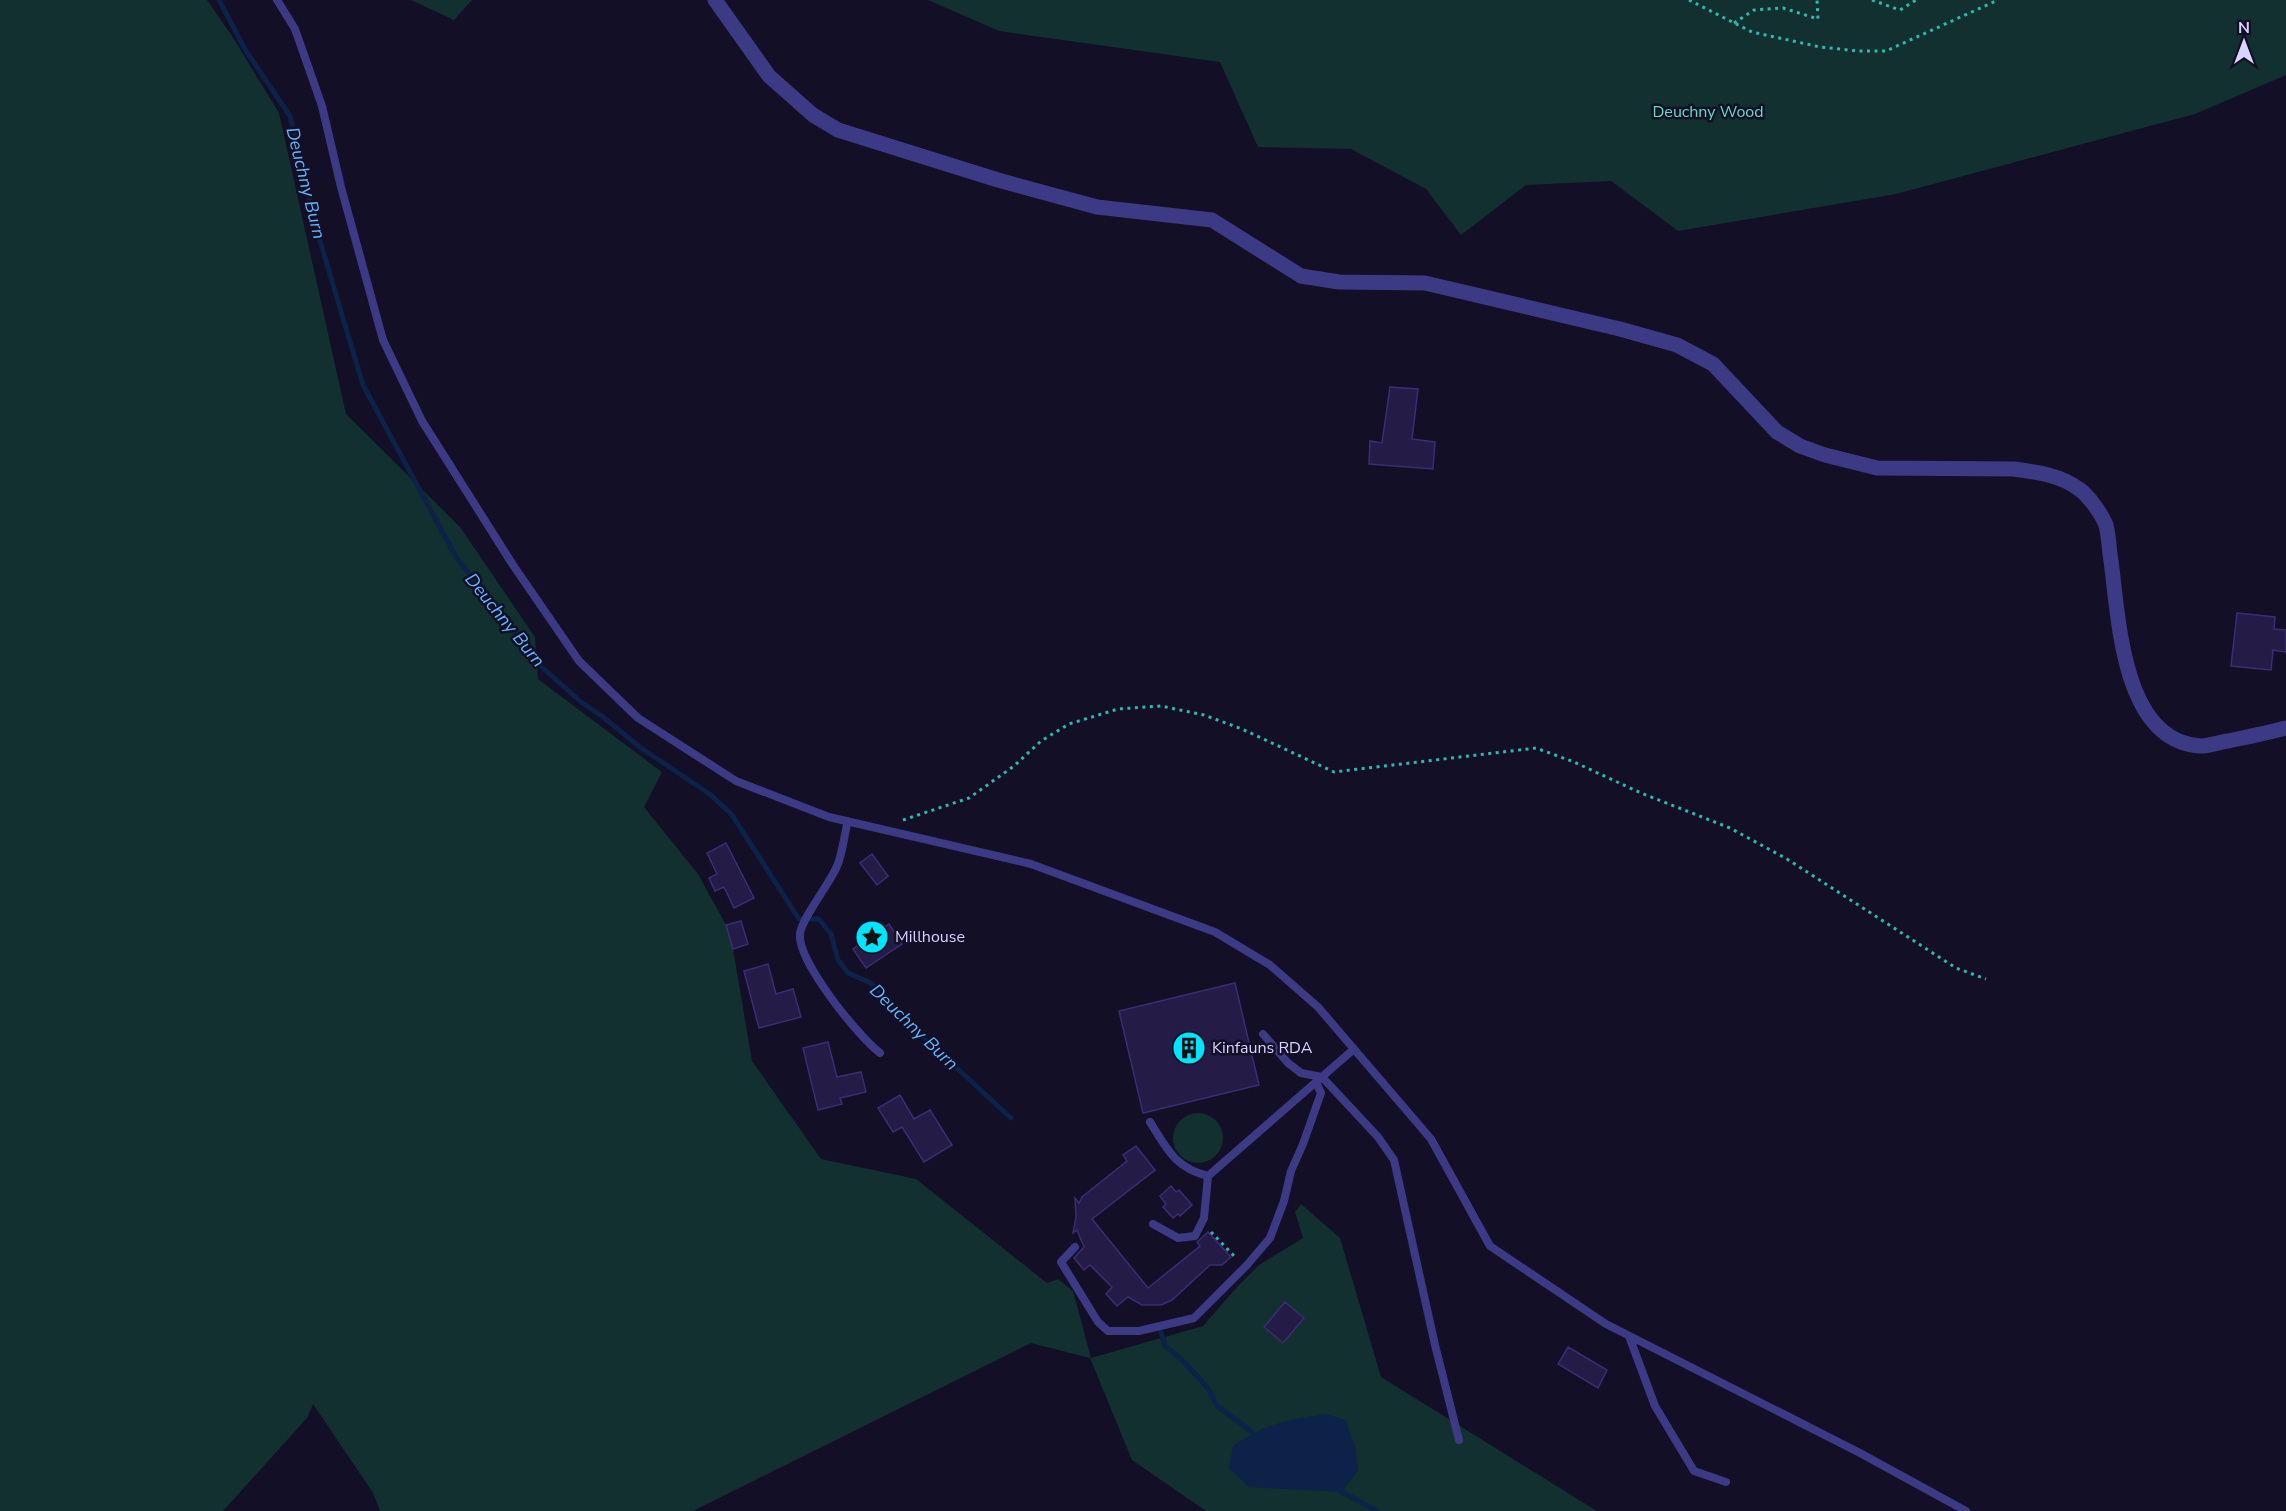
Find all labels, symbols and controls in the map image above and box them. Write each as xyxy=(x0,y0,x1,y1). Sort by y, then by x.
north arrow xyxy=(2214,12,2274,72)
text: N xyxy=(2238,17,2250,39)
park label: Deuchny Wood xyxy=(1653,101,1764,123)
water label: Deuchny Burn xyxy=(281,125,331,241)
water label: Deuchny Burn xyxy=(460,568,550,672)
place icon: Millhouse xyxy=(854,919,890,955)
place label: Millhouse xyxy=(895,926,965,948)
water label: Deuchny Burn xyxy=(864,979,964,1075)
building icon: Kinfauns RDA xyxy=(1171,1030,1207,1066)
place label: Kinfauns RDA xyxy=(1212,1037,1313,1059)

